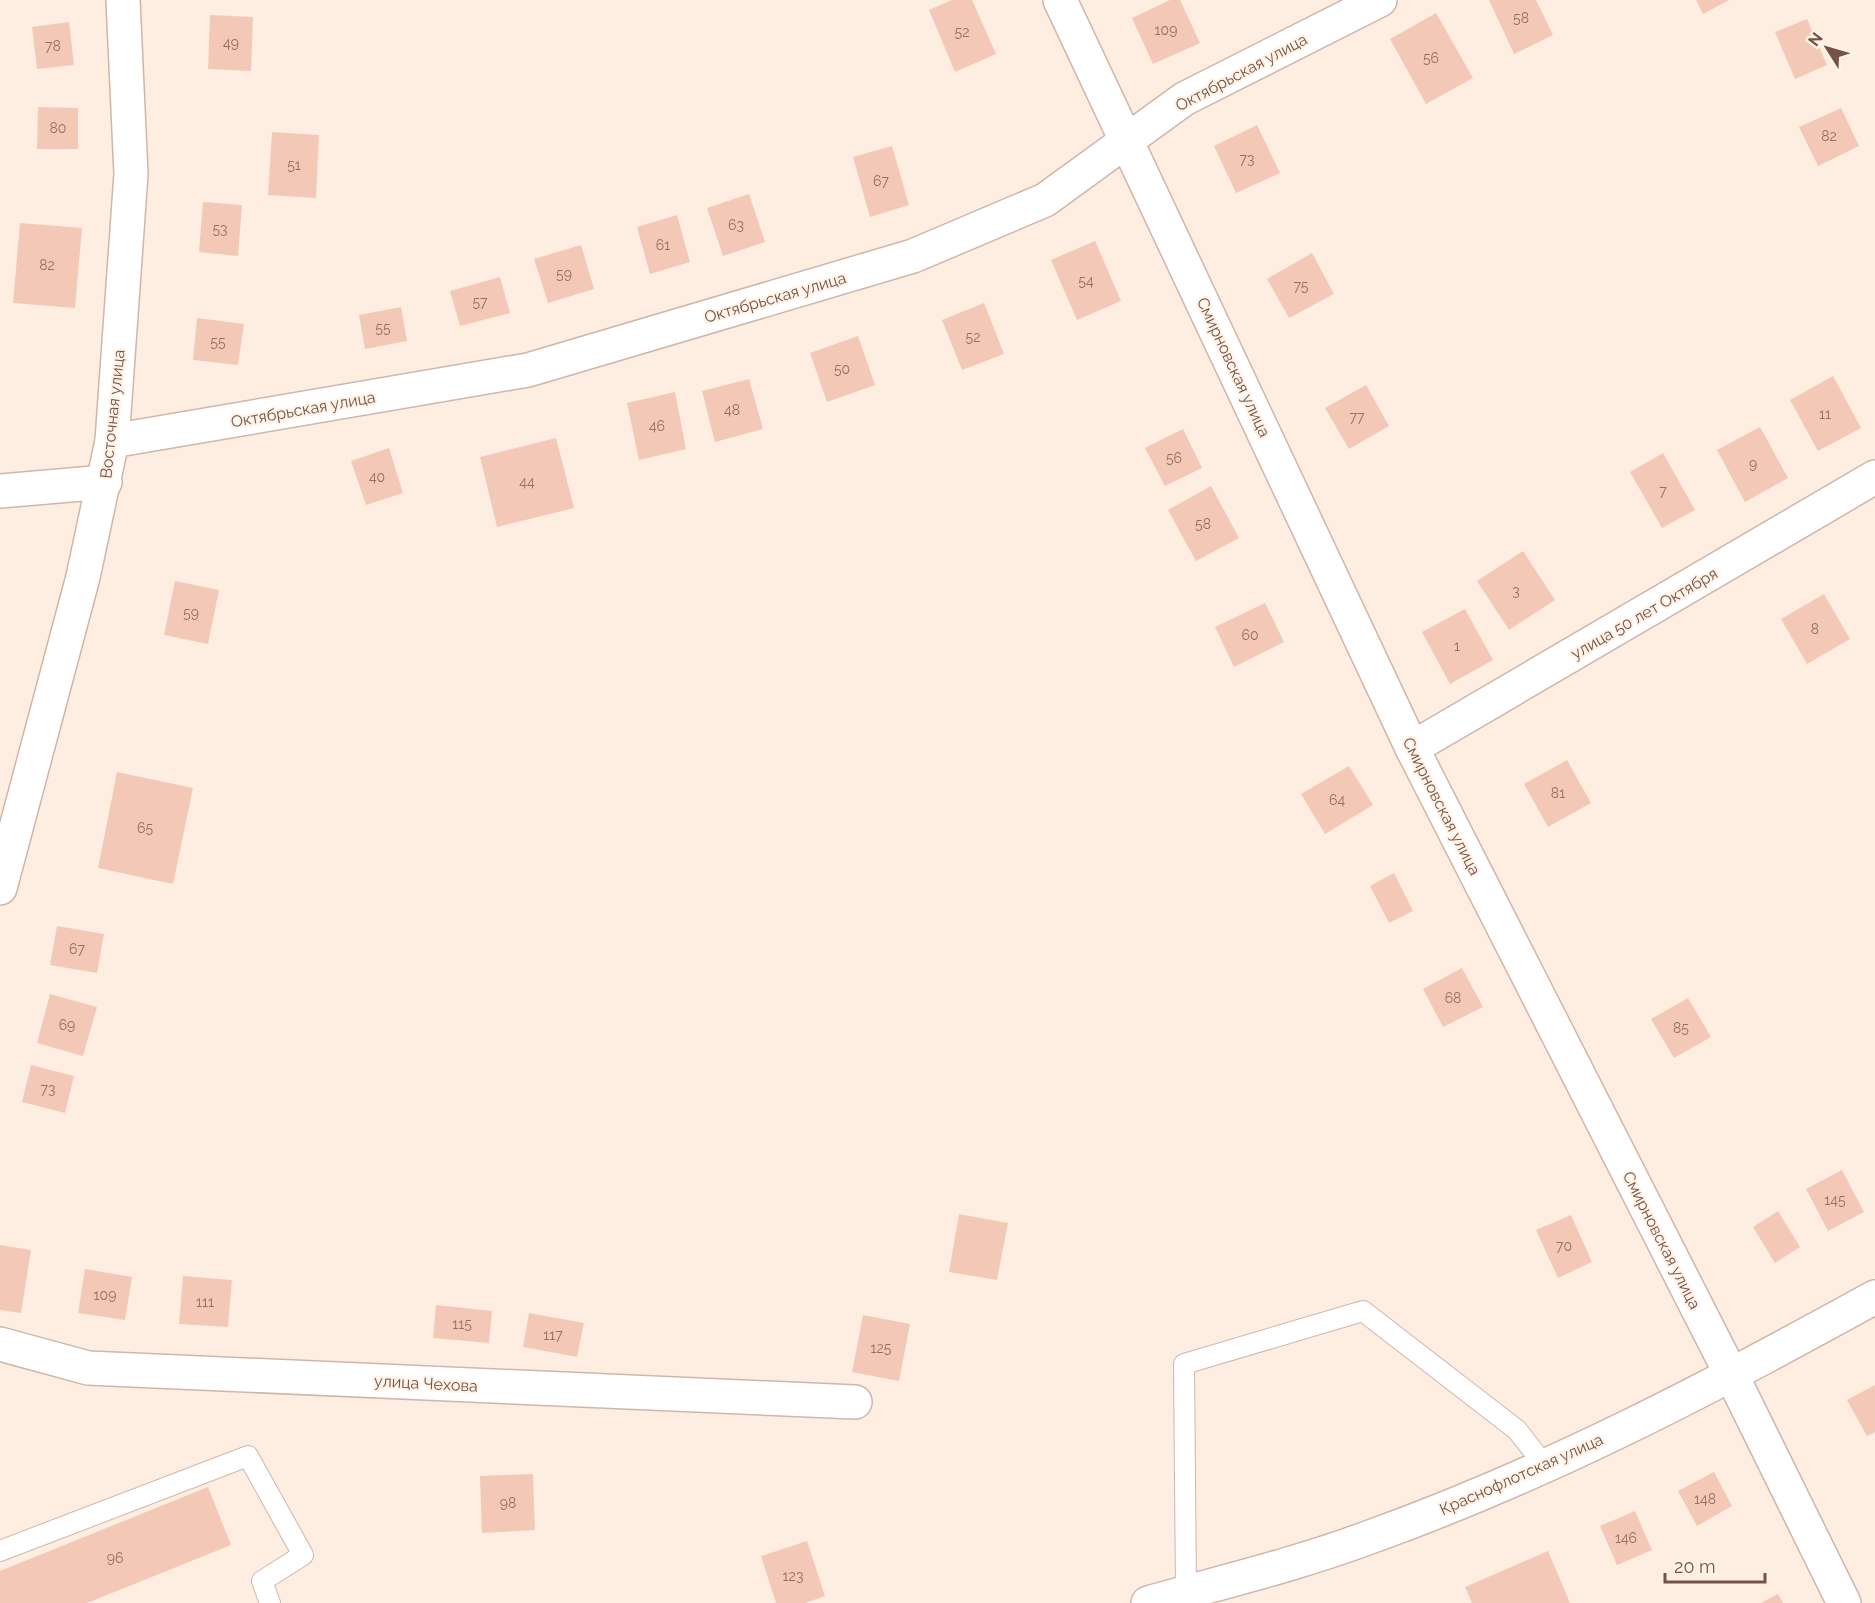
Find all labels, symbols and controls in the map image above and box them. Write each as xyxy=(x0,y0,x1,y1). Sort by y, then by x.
house number: 58 xyxy=(1513,10,1529,26)
north arrow xyxy=(1797,18,1857,78)
house number: 109 xyxy=(1155,22,1177,38)
house number: 52 xyxy=(955,24,969,40)
text: N xyxy=(1804,29,1827,50)
street label: Октябрьская улица xyxy=(1172,30,1310,115)
house number: 49 xyxy=(223,35,239,51)
house number: 78 xyxy=(45,38,61,54)
house number: 56 xyxy=(1423,50,1439,66)
house number: 80 xyxy=(50,120,66,136)
house number: 82 xyxy=(1821,128,1837,144)
house number: 73 xyxy=(1240,151,1254,167)
house number: 51 xyxy=(287,157,301,173)
house number: 67 xyxy=(873,173,889,189)
house number: 63 xyxy=(728,217,744,233)
house number: 53 xyxy=(212,221,228,237)
house number: 61 xyxy=(656,237,670,253)
house number: 82 xyxy=(39,257,55,273)
house number: 59 xyxy=(556,266,572,282)
street label: Октябрьская улица xyxy=(702,268,848,327)
house number: 54 xyxy=(1078,273,1094,289)
house number: 75 xyxy=(1294,278,1309,294)
house number: 57 xyxy=(472,294,488,310)
street label: Смирновская улица xyxy=(1193,294,1274,440)
house number: 55 xyxy=(375,320,391,336)
house number: 52 xyxy=(966,329,980,345)
house number: 55 xyxy=(210,334,226,350)
street label: Восточная улица xyxy=(96,349,129,480)
house number: 50 xyxy=(834,361,850,377)
street label: Октябрьская улица xyxy=(229,387,377,432)
house number: 48 xyxy=(724,402,740,418)
house number: 11 xyxy=(1819,406,1831,422)
house number: 77 xyxy=(1350,409,1365,425)
house number: 46 xyxy=(649,418,665,434)
house number: 56 xyxy=(1166,450,1182,466)
house number: 9 xyxy=(1749,456,1757,472)
house number: 40 xyxy=(369,469,385,485)
house number: 44 xyxy=(519,474,535,490)
house number: 7 xyxy=(1659,483,1667,499)
house number: 58 xyxy=(1195,516,1211,532)
street label: улица 50 лет Октября xyxy=(1568,564,1721,663)
house number: 3 xyxy=(1512,583,1520,599)
house number: 59 xyxy=(183,605,199,621)
house number: 8 xyxy=(1811,621,1819,637)
house number: 60 xyxy=(1241,627,1259,643)
house number: 1 xyxy=(1454,638,1460,654)
street label: Смирновская улица xyxy=(1399,734,1485,878)
house number: 81 xyxy=(1551,785,1565,801)
house number: 64 xyxy=(1329,792,1345,808)
house number: 65 xyxy=(137,820,153,836)
house number: 67 xyxy=(69,941,85,957)
house number: 68 xyxy=(1445,990,1461,1006)
house number: 69 xyxy=(59,1017,75,1033)
house number: 85 xyxy=(1673,1020,1689,1036)
house number: 73 xyxy=(41,1081,55,1097)
street label: Смирновская улица xyxy=(1619,1168,1705,1312)
house number: 145 xyxy=(1824,1192,1846,1208)
house number: 70 xyxy=(1556,1238,1572,1254)
house number: 109 xyxy=(94,1287,116,1303)
house number: 111 xyxy=(196,1294,214,1310)
house number: 115 xyxy=(452,1316,472,1332)
house number: 117 xyxy=(543,1327,563,1343)
house number: 125 xyxy=(871,1340,892,1356)
street label: улица Чехова xyxy=(374,1371,478,1396)
street label: Краснофлотская улица xyxy=(1437,1430,1606,1519)
house number: 148 xyxy=(1694,1491,1716,1507)
house number: 98 xyxy=(500,1495,516,1511)
house number: 146 xyxy=(1615,1530,1637,1546)
scale bar xyxy=(1665,1546,1766,1584)
house number: 96 xyxy=(107,1550,123,1566)
text: 20 m xyxy=(1674,1556,1716,1577)
house number: 123 xyxy=(783,1568,803,1584)

